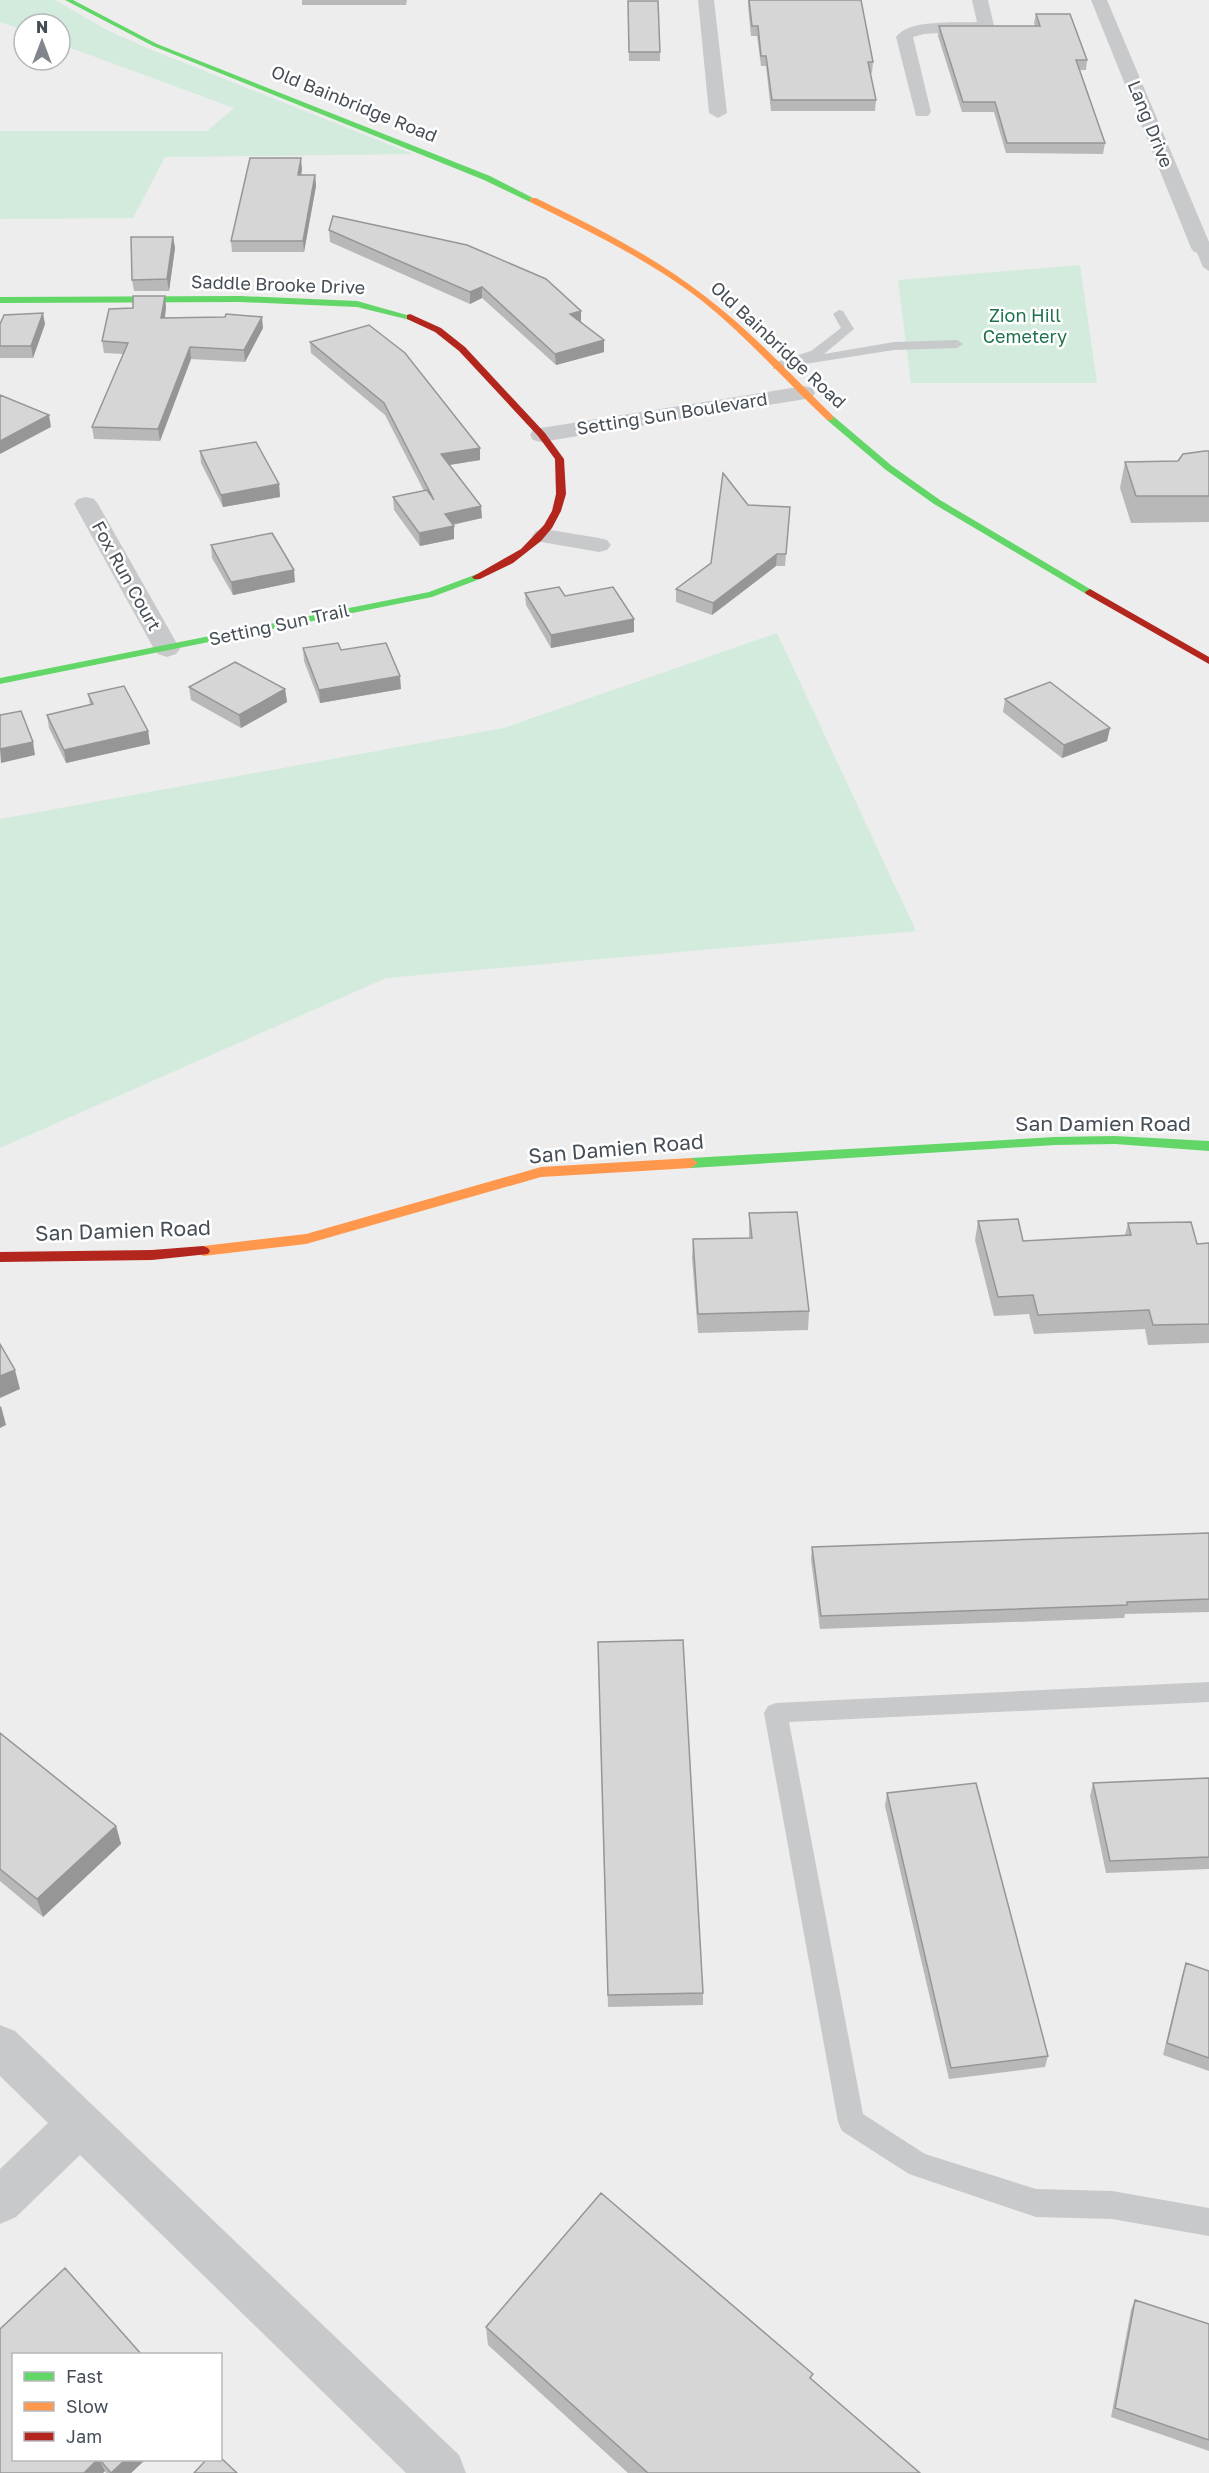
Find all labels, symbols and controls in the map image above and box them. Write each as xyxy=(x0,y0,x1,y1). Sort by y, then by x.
north arrow xyxy=(12,12,72,72)
text: N xyxy=(36,17,48,37)
street label: Old Bainbridge Road xyxy=(268,60,440,146)
street label: Lang Drive xyxy=(1124,77,1178,170)
street label: Saddle Brooke Drive xyxy=(191,270,365,298)
street label: Old Bainbridge Road xyxy=(707,276,851,413)
park label: Zion Hill Cemetery xyxy=(983,304,1067,347)
street label: Setting Sun Boulevard xyxy=(575,387,769,439)
street label: Fox Run Court xyxy=(88,517,166,634)
street label: Setting Sun Trail xyxy=(207,598,351,650)
street label: San Damien Road xyxy=(1015,1110,1191,1136)
street label: San Damien Road xyxy=(527,1127,705,1169)
street label: San Damien Road xyxy=(35,1214,211,1246)
legend xyxy=(12,2353,222,2461)
text: Fast xyxy=(66,2365,103,2387)
text: Slow xyxy=(66,2395,109,2417)
text: Jam xyxy=(66,2425,102,2447)

